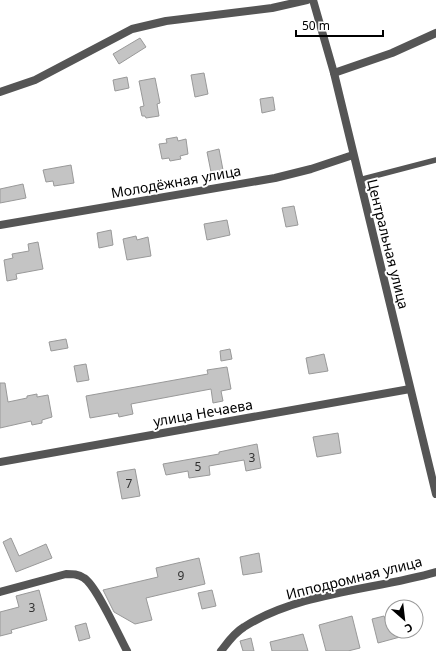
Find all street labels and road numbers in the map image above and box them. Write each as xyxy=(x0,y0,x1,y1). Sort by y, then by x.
street label: Молодёжная улица xyxy=(109,161,242,202)
street label: Центральная улица xyxy=(363,177,414,311)
street label: улица Нечаева xyxy=(152,394,254,431)
street label: Ипподромная улица xyxy=(284,551,424,604)

